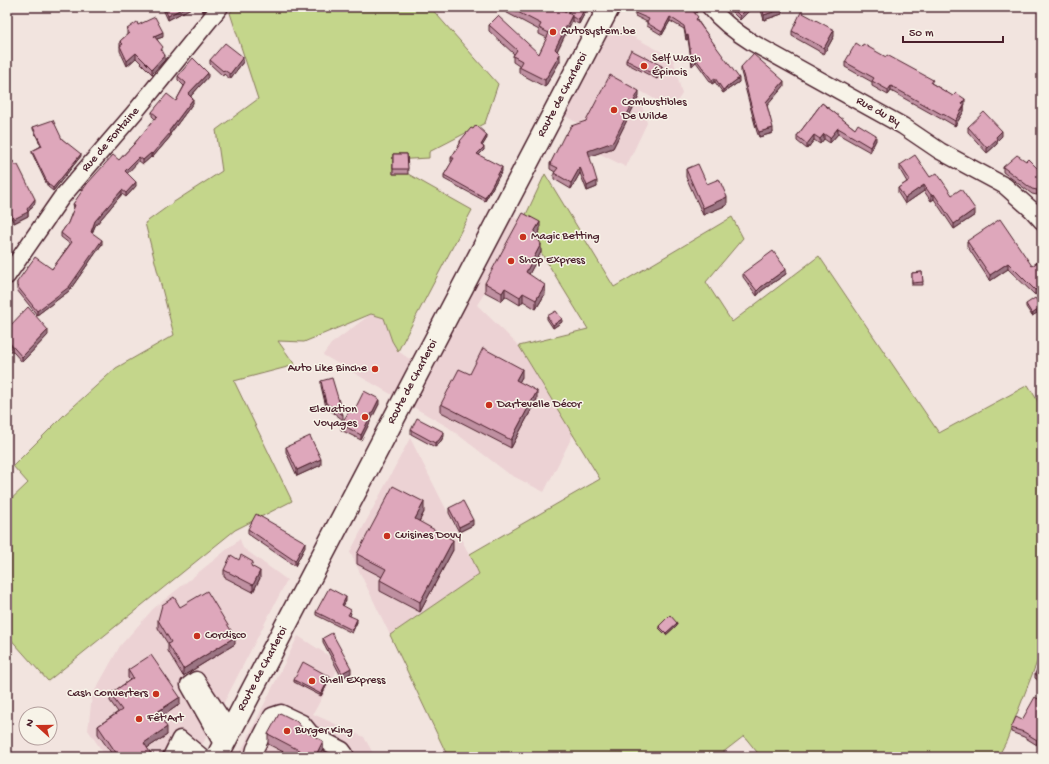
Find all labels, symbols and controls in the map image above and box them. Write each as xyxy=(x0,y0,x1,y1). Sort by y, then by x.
scale bar xyxy=(903,18,1003,44)
place label: Autosystem.be xyxy=(561,25,636,39)
marker: Autosystem.be xyxy=(548,27,558,37)
text: 50 m xyxy=(909,27,934,41)
street label: Route de Charleroi xyxy=(535,50,591,140)
place label: Self Wash Épinois xyxy=(652,52,701,80)
marker: Self Wash Épinois xyxy=(639,61,649,71)
street label: Rue du By xyxy=(853,94,903,130)
place label: Combustibles De Wilde xyxy=(621,96,687,124)
street label: Rue de Fontaine xyxy=(79,104,143,175)
marker: Combustibles De Wilde xyxy=(609,105,619,115)
place label: Magic Betting xyxy=(531,230,600,244)
marker: Magic Betting xyxy=(518,232,528,242)
place label: Shop Express xyxy=(519,254,586,268)
marker: Shop Express xyxy=(506,256,516,266)
street label: Route de Charleroi xyxy=(385,337,441,427)
place label: Auto Like Binche xyxy=(288,362,368,376)
marker: Auto Like Binche xyxy=(370,364,380,374)
place label: Dartevelle Décor xyxy=(496,398,583,412)
marker: Dartevelle Décor xyxy=(484,400,494,410)
place label: Elevation Voyages xyxy=(309,403,358,431)
marker: Elevation Voyages xyxy=(360,412,370,422)
place label: Cuisines Dovy xyxy=(395,529,461,543)
marker: Cuisines Dovy xyxy=(382,531,392,541)
street label: Route de Charleroi xyxy=(235,624,291,714)
place label: Cordisco xyxy=(205,629,246,643)
marker: Cordisco xyxy=(192,631,202,641)
place label: Shell Express xyxy=(320,674,386,688)
marker: Shell Express xyxy=(307,676,317,686)
place label: Cash Converters xyxy=(67,687,149,701)
marker: Cash Converters xyxy=(151,689,161,699)
north arrow xyxy=(18,706,58,746)
place label: Fêt'Art xyxy=(146,712,185,726)
marker: Fêt'Art xyxy=(134,714,144,724)
text: N xyxy=(24,718,37,729)
place label: Burger King xyxy=(294,724,353,738)
marker: Burger King xyxy=(282,726,292,736)

